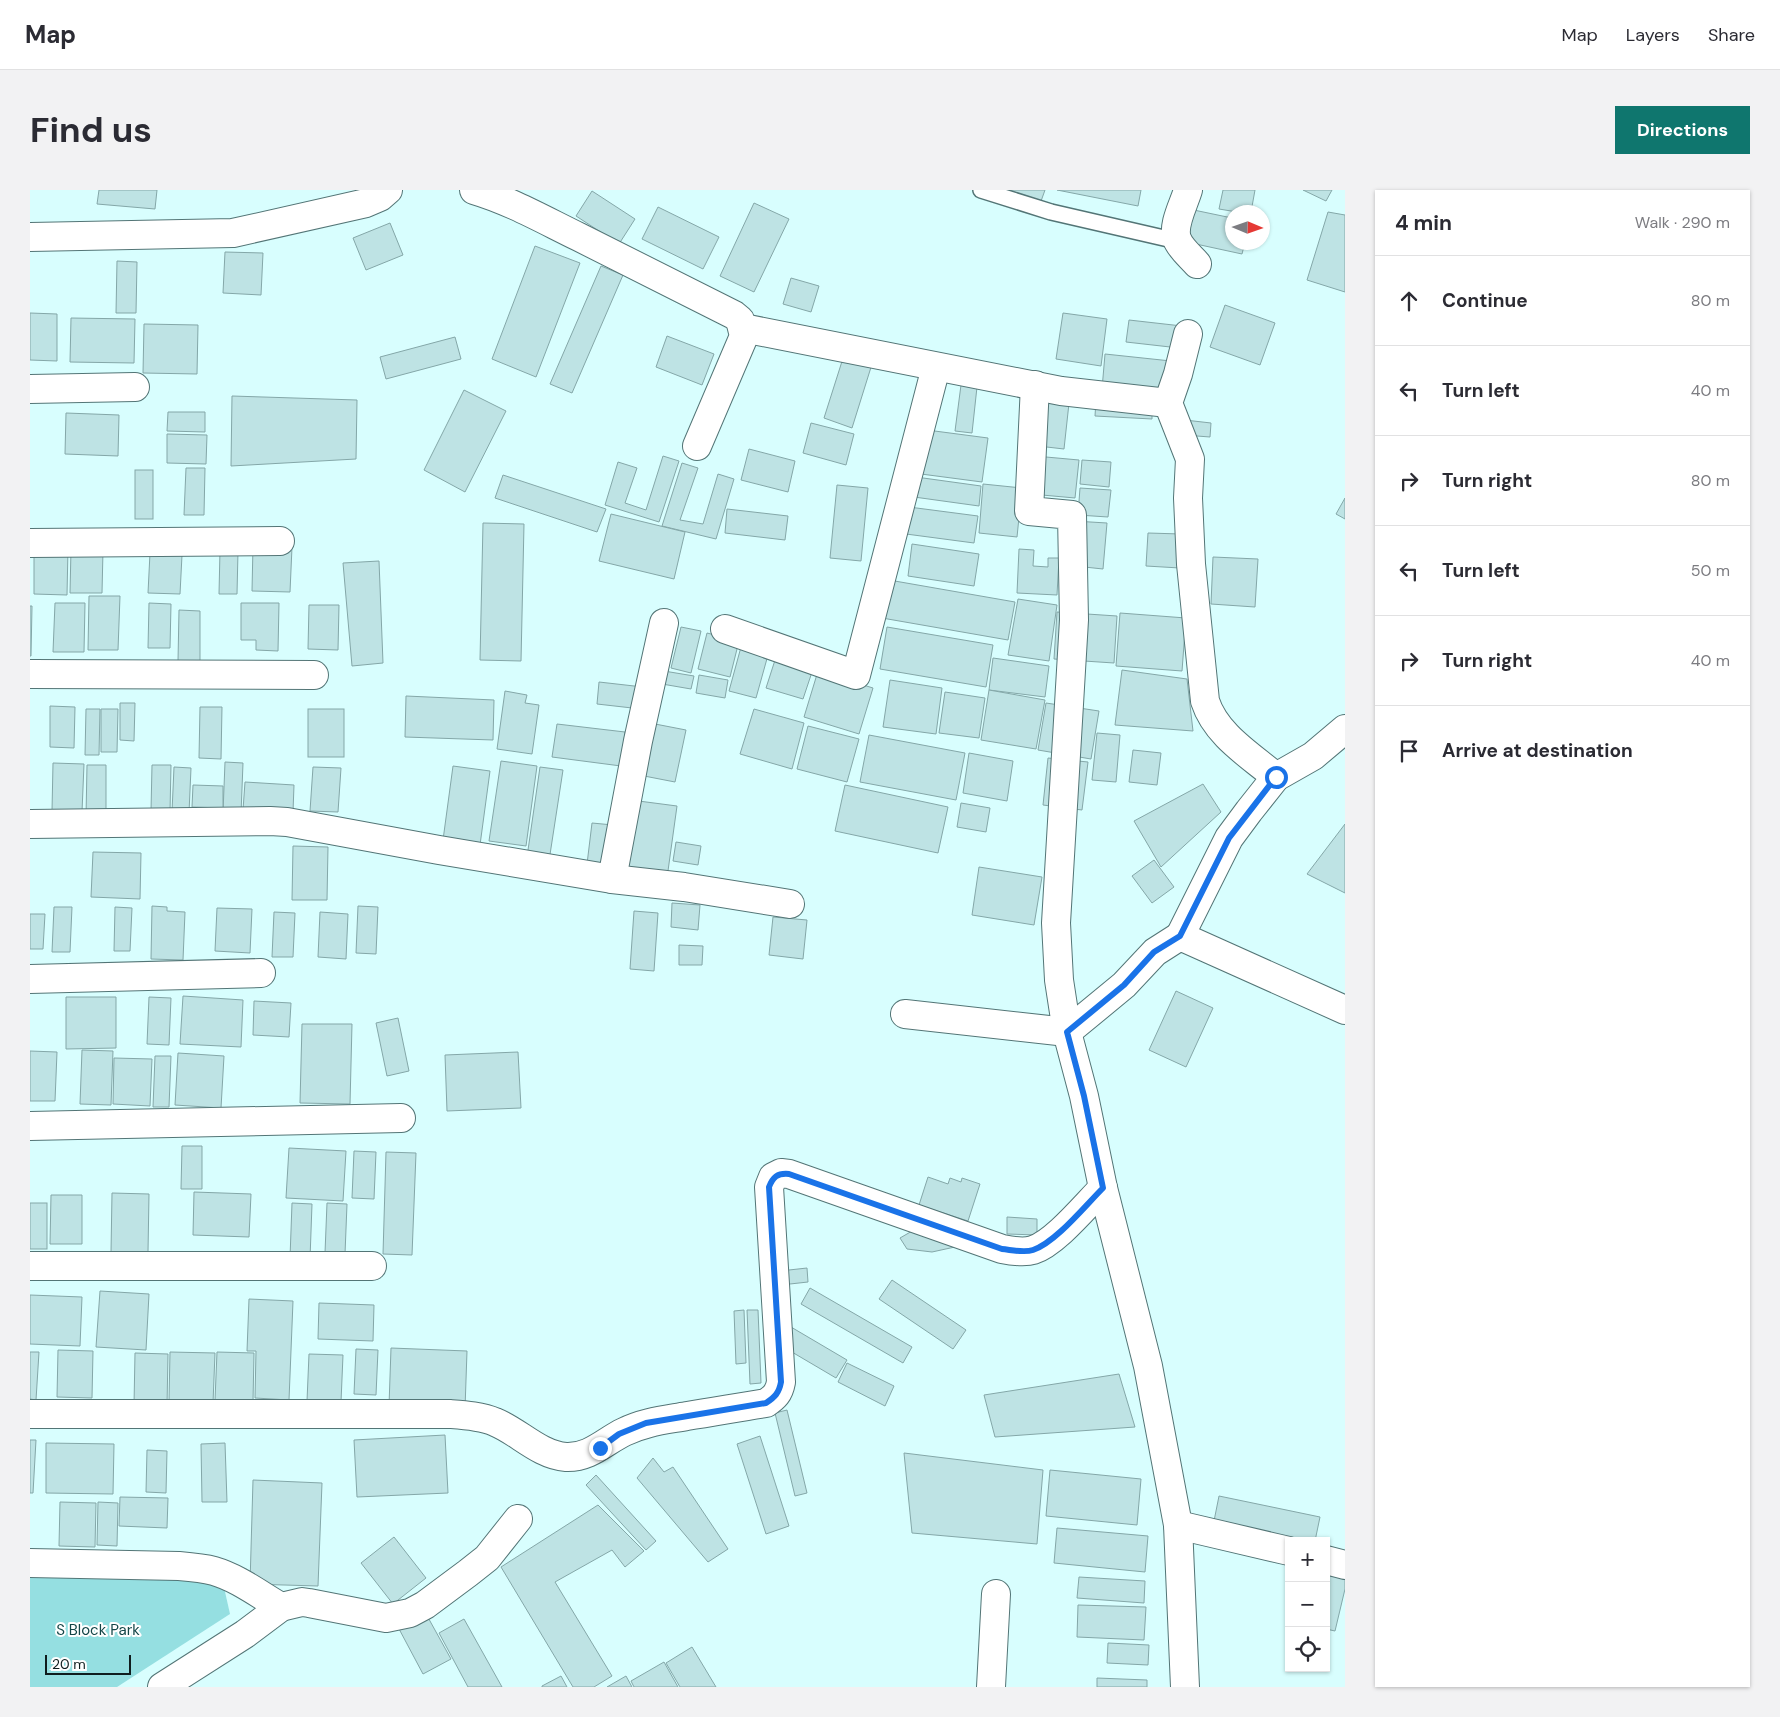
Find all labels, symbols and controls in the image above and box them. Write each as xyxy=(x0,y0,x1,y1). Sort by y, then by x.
text: Map xyxy=(25,19,76,50)
text: Map xyxy=(1562,23,1598,47)
text: Layers xyxy=(1626,23,1680,47)
text: Share xyxy=(1708,23,1755,47)
button: Directions xyxy=(1615,106,1750,154)
text: Find us xyxy=(30,107,152,153)
north arrow xyxy=(1225,205,1270,250)
text: 4 min xyxy=(1395,209,1452,237)
text: Walk · 290 m xyxy=(1635,212,1730,233)
icon: ahead xyxy=(1395,287,1423,315)
text: Continue xyxy=(1442,288,1528,313)
text: 80 m xyxy=(1691,290,1730,311)
icon: left xyxy=(1395,377,1423,405)
text: Turn left xyxy=(1442,378,1520,403)
text: 40 m xyxy=(1691,380,1730,401)
icon: right xyxy=(1395,467,1423,495)
text: Turn right xyxy=(1442,468,1532,493)
text: 80 m xyxy=(1691,470,1730,491)
icon: left xyxy=(1395,557,1423,585)
text: Turn left xyxy=(1442,558,1520,583)
text: 50 m xyxy=(1691,560,1730,581)
icon: right xyxy=(1395,647,1423,675)
text: Turn right xyxy=(1442,648,1532,673)
text: 40 m xyxy=(1691,650,1730,671)
icon: arrive xyxy=(1395,737,1423,765)
text: Arrive at destination xyxy=(1442,738,1633,763)
route start xyxy=(1265,766,1288,789)
route end xyxy=(589,1437,612,1460)
map controls xyxy=(1285,1537,1330,1672)
button: + xyxy=(1285,1537,1330,1582)
button: − xyxy=(1285,1582,1330,1627)
park label: S Block Park xyxy=(56,1620,140,1640)
button: locate xyxy=(1285,1627,1330,1672)
scale bar xyxy=(45,1652,131,1675)
text: 20 m xyxy=(52,1655,86,1673)

